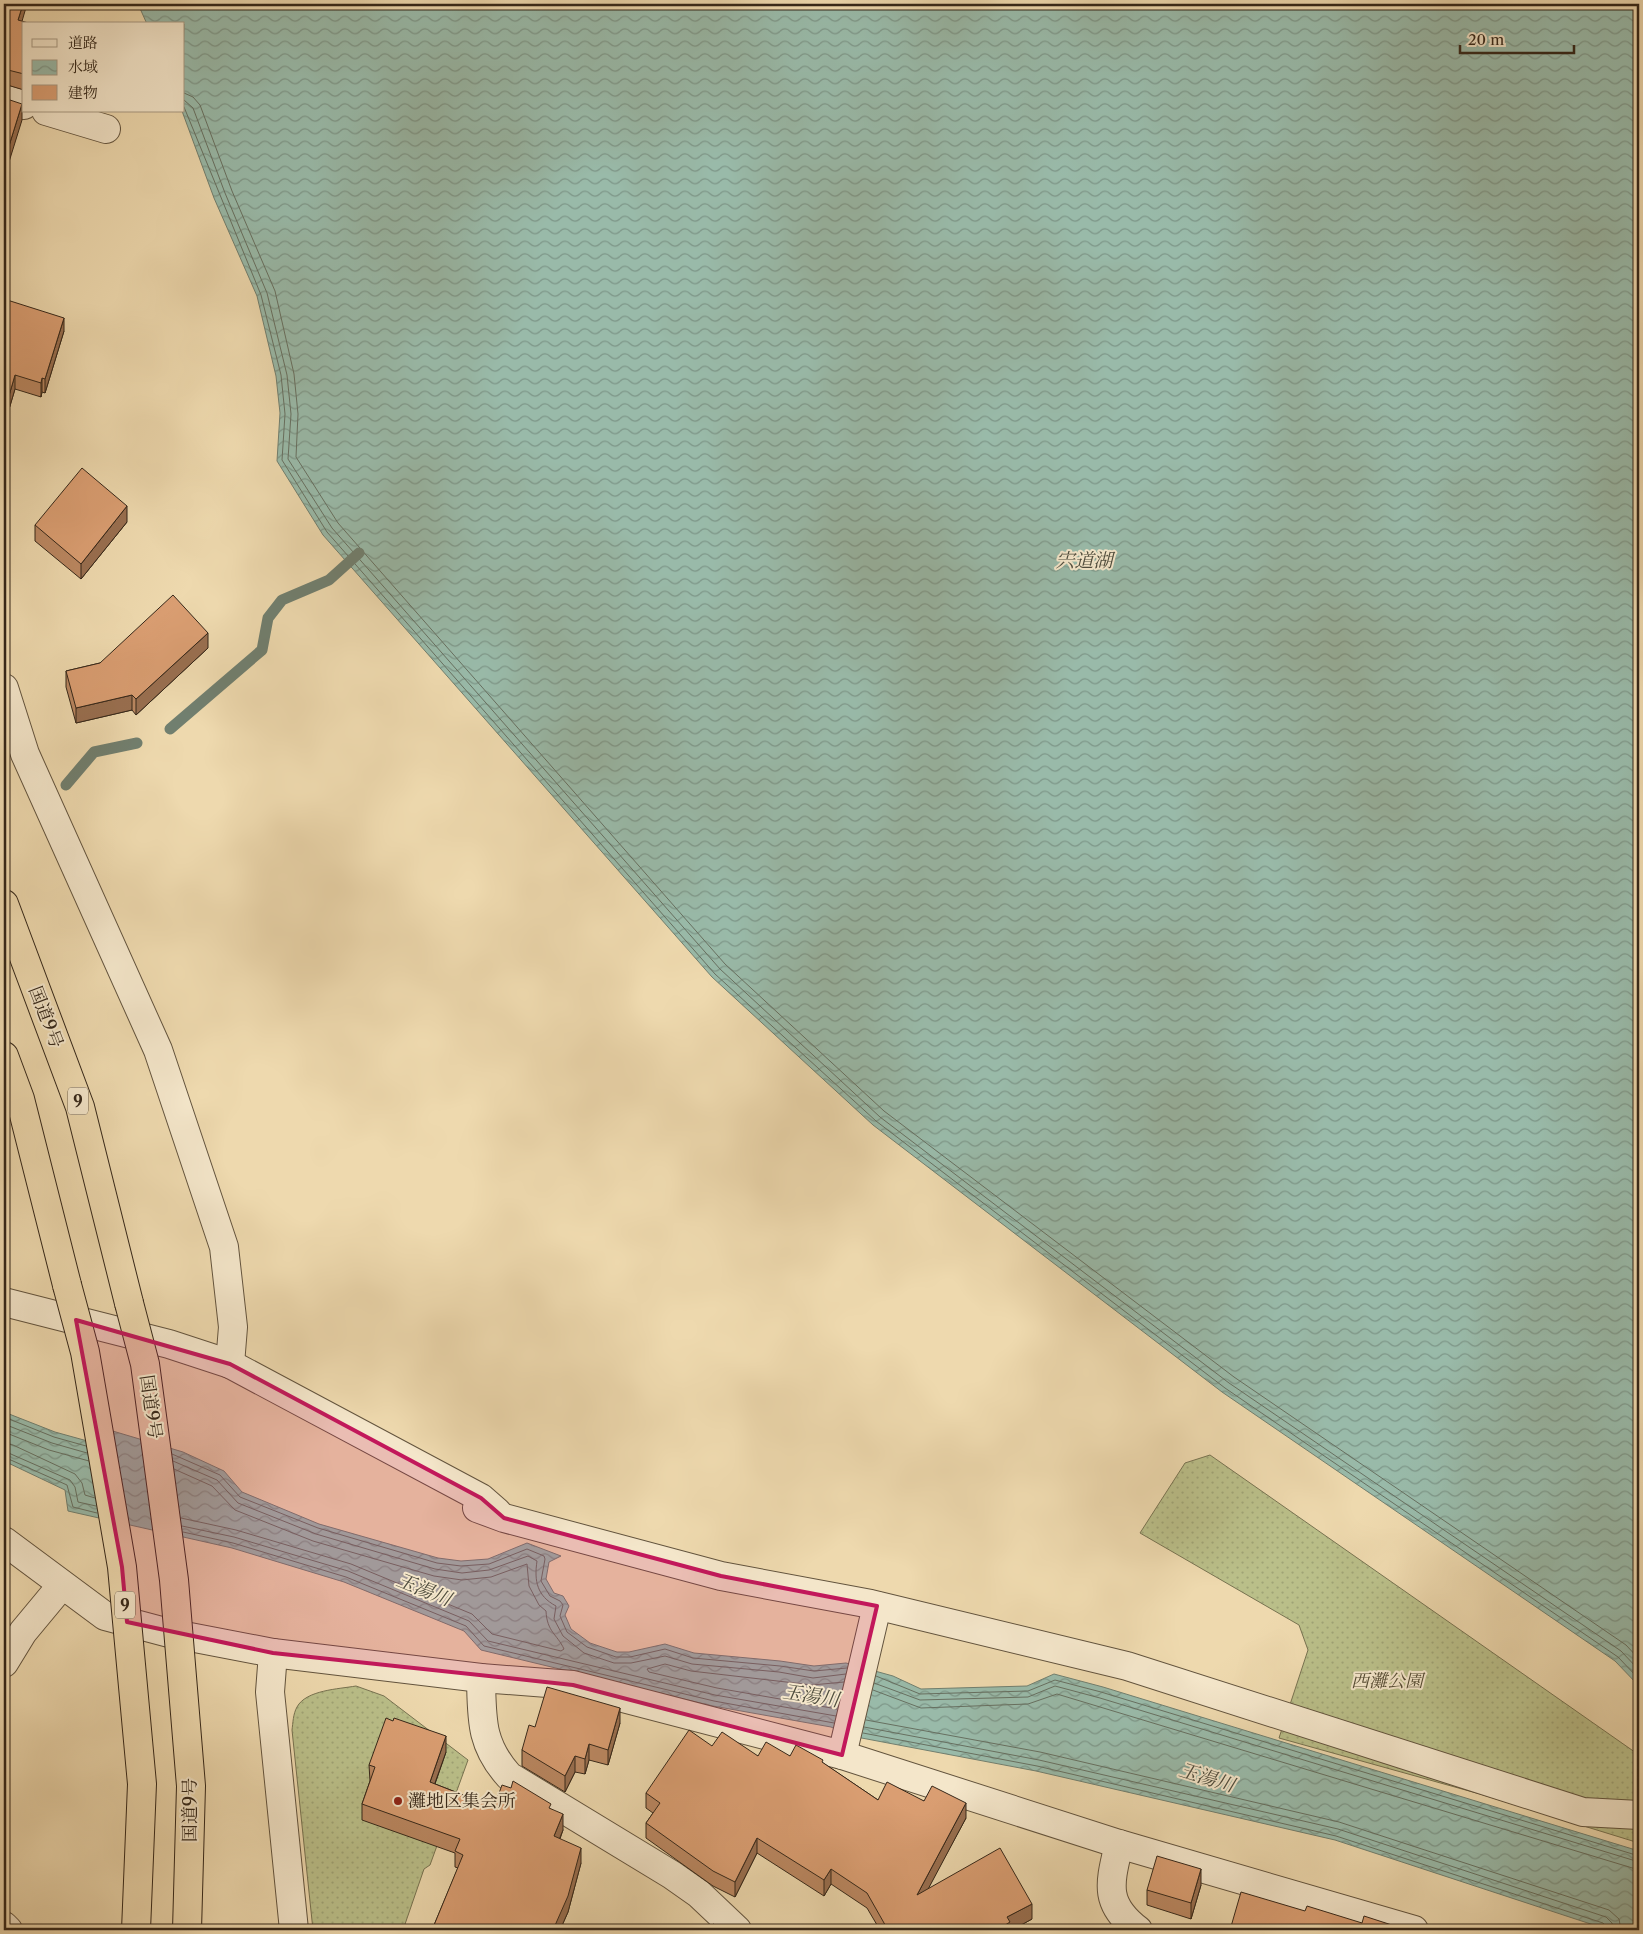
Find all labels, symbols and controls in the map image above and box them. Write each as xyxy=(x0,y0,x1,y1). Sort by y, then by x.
legend xyxy=(22,22,185,112)
scale bar xyxy=(1460,22,1574,54)
text: 20 m xyxy=(1468,30,1504,49)
text: 道路 xyxy=(68,33,98,52)
text: 水域 xyxy=(68,57,98,76)
text: 建物 xyxy=(68,83,98,102)
water label: 宍道湖 xyxy=(1055,549,1115,572)
street label: 国道9号 xyxy=(24,983,68,1051)
road number: 9 xyxy=(68,1088,88,1114)
street label: 国道9号 xyxy=(136,1374,166,1440)
water label: 玉湯川 xyxy=(393,1568,456,1612)
road number: 9 xyxy=(115,1592,135,1618)
park label: 西灘公園 xyxy=(1351,1670,1426,1692)
water label: 玉湯川 xyxy=(781,1680,843,1712)
water label: 玉湯川 xyxy=(1176,1758,1239,1797)
street label: 国道9号 xyxy=(179,1778,201,1842)
place label: 灘地区集会所 xyxy=(408,1790,516,1812)
marker: 灘地区集会所 xyxy=(392,1795,404,1807)

